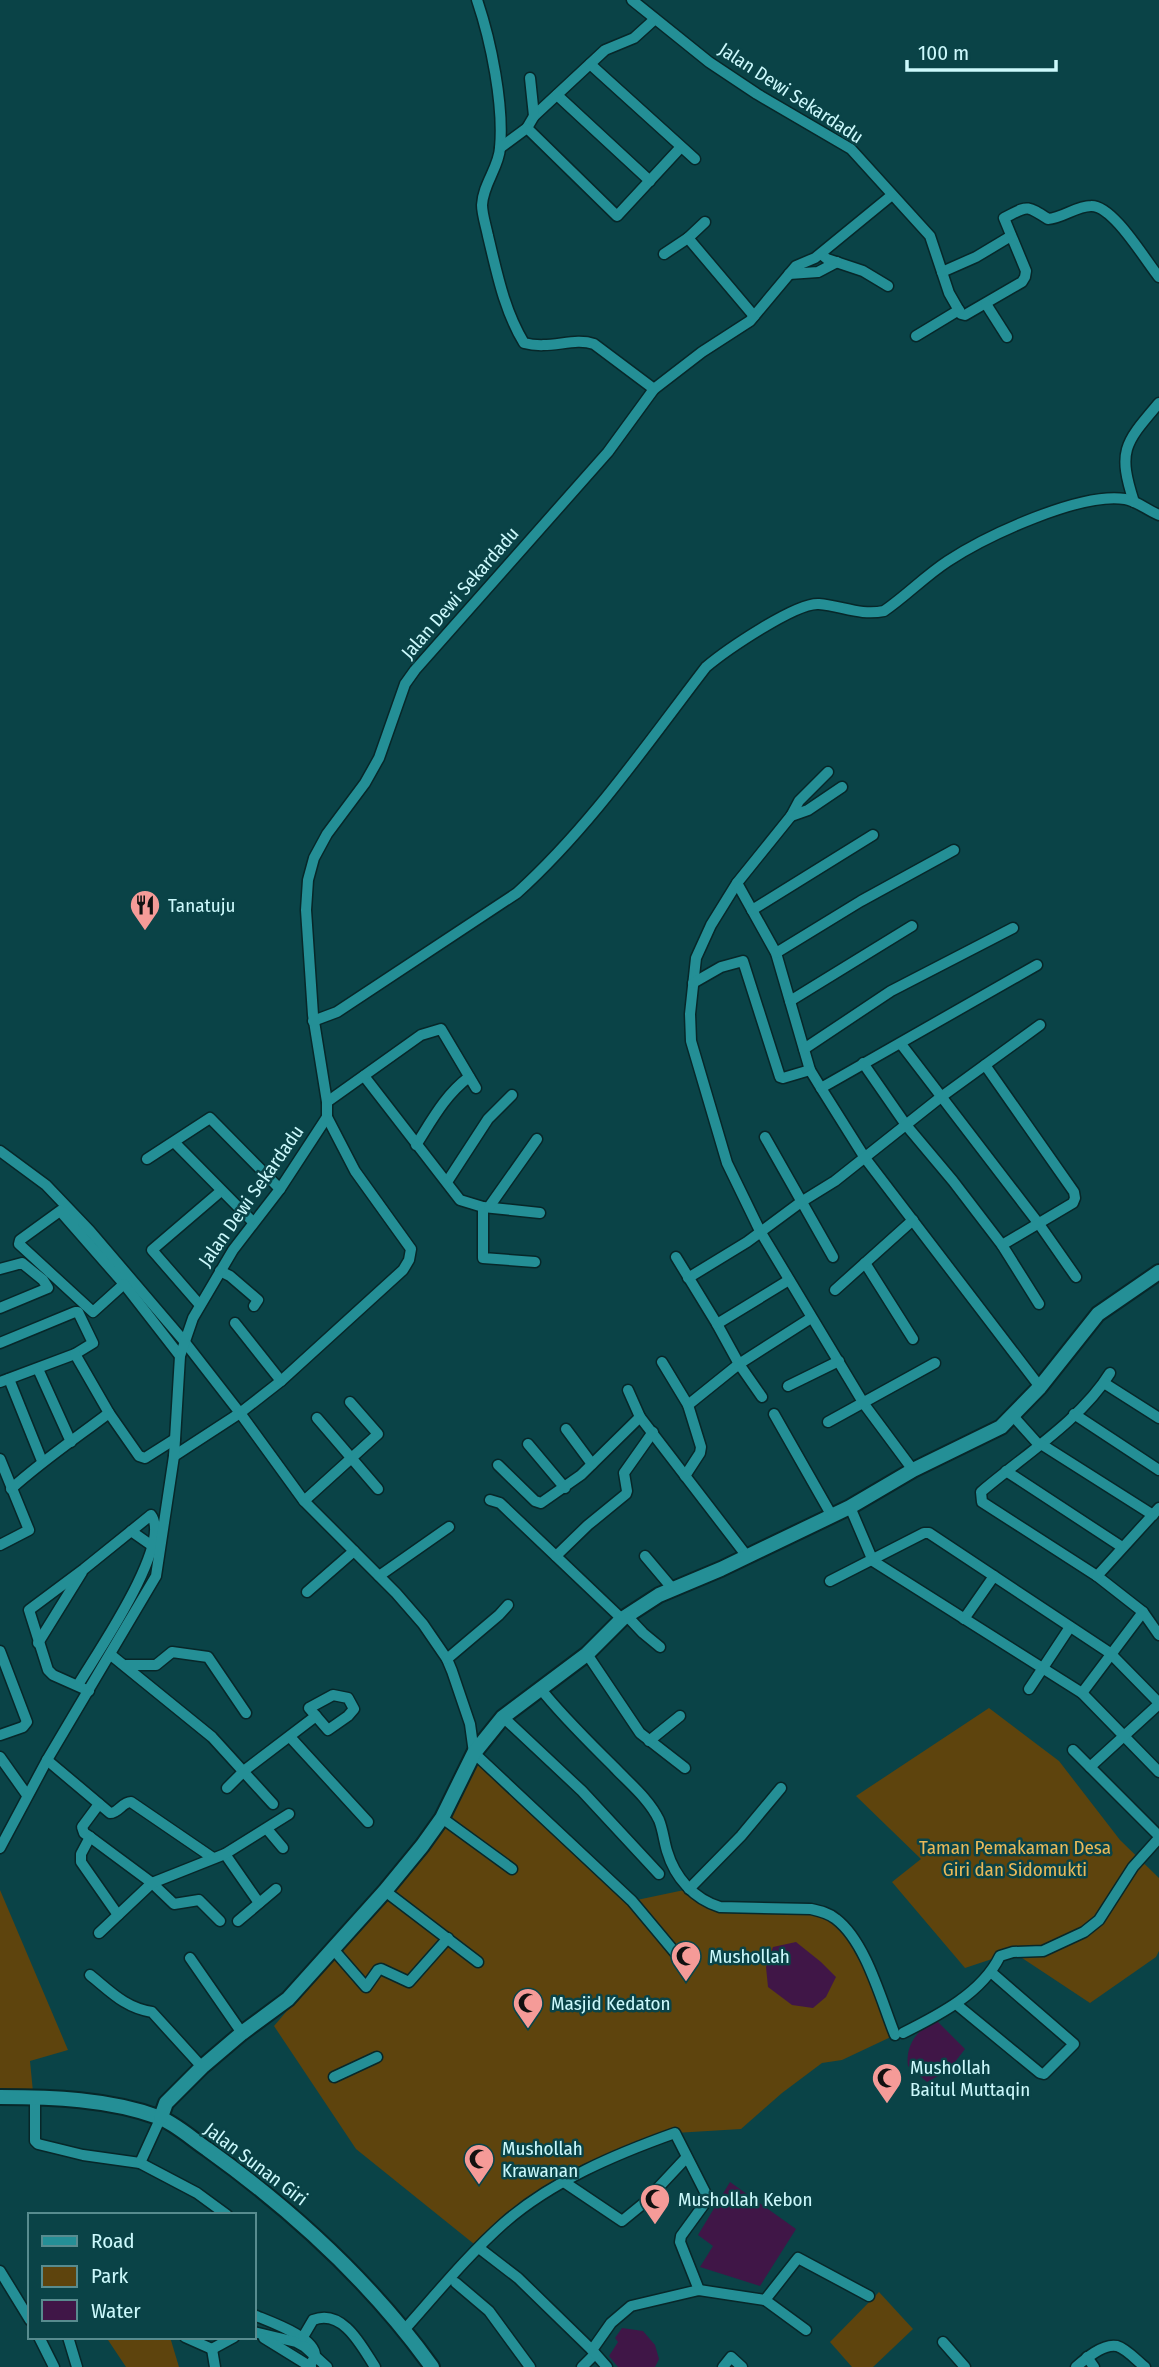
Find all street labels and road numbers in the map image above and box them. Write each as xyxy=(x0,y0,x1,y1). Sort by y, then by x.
street label: Jalan Dewi Sekardadu xyxy=(714,38,868,148)
street label: Jalan Dewi Sekardadu xyxy=(396,522,524,664)
street label: Jalan Dewi Sekardadu xyxy=(194,1121,308,1271)
street label: Jalan Sunan Giri xyxy=(200,2118,312,2210)

